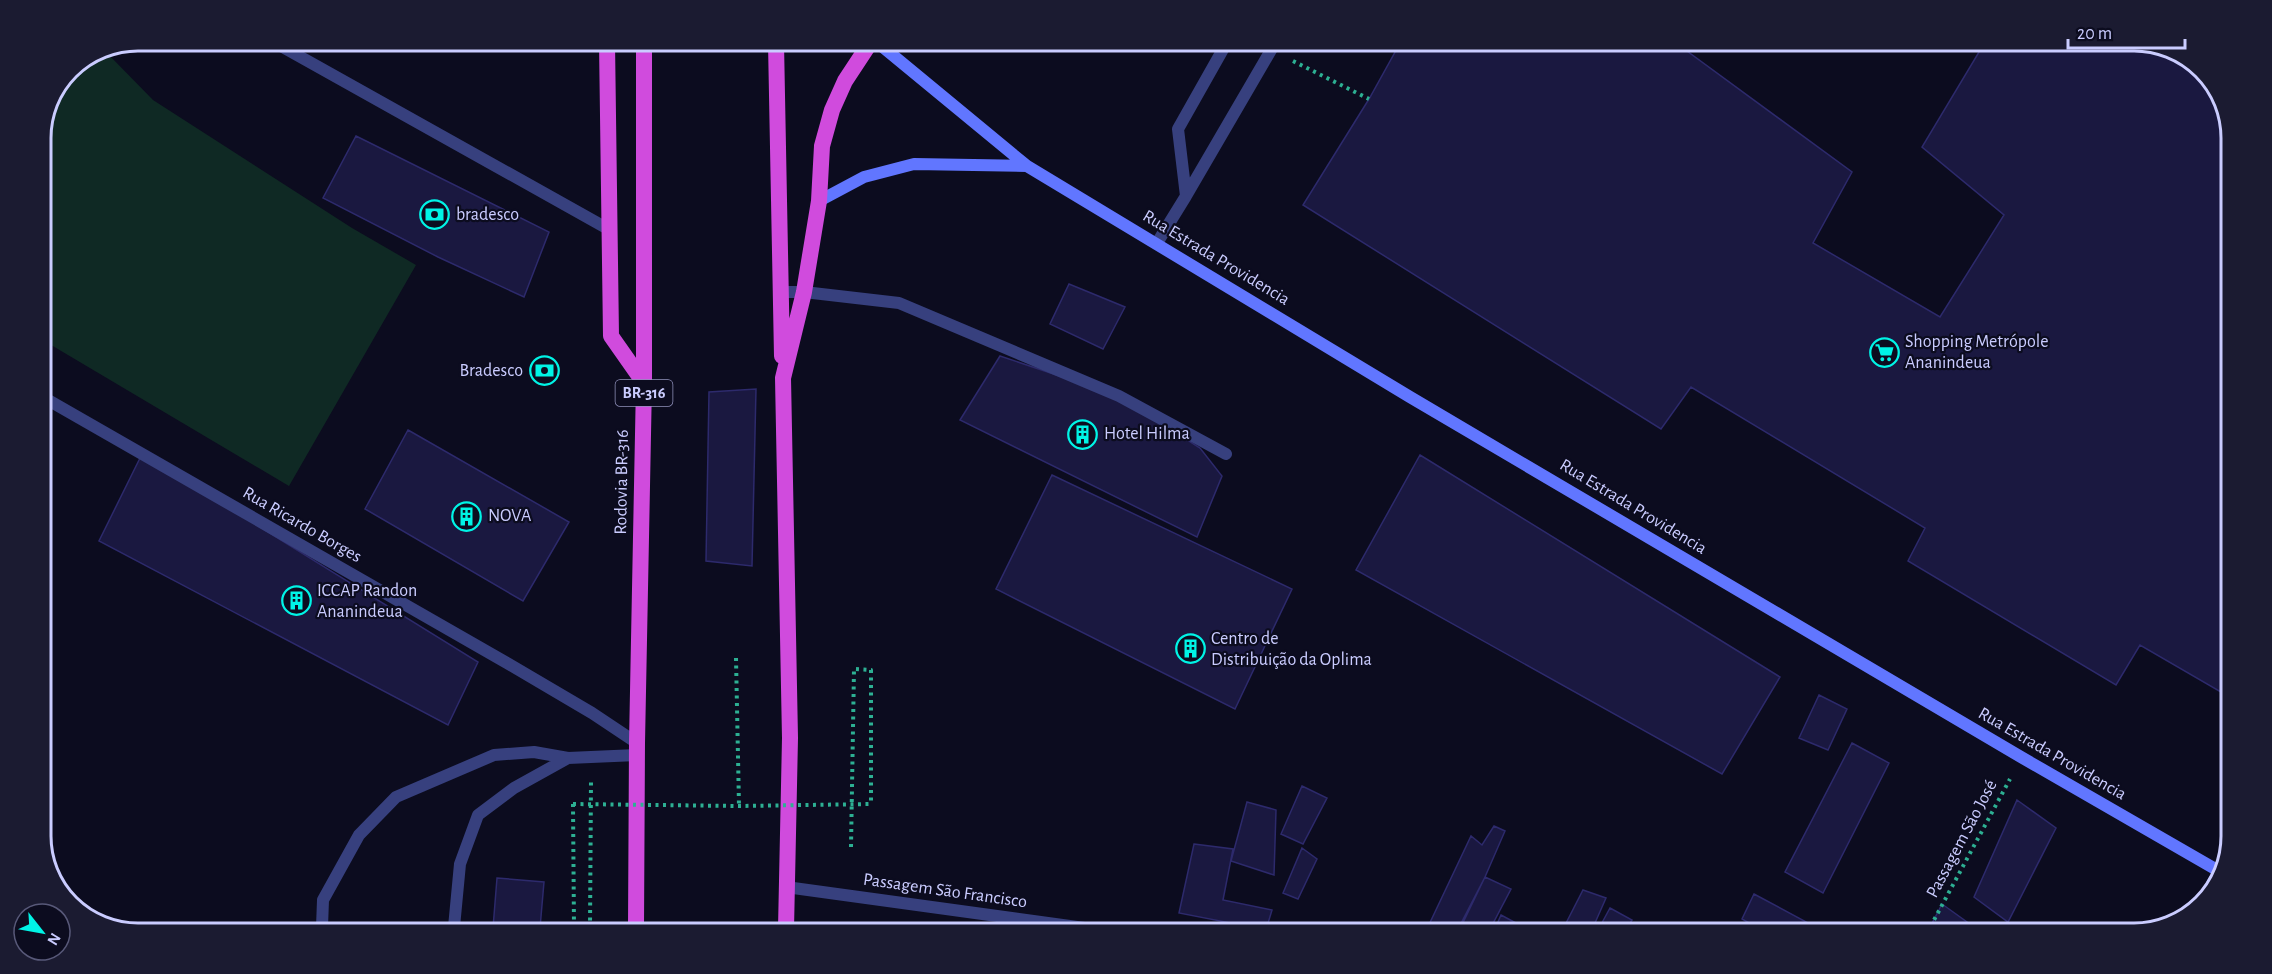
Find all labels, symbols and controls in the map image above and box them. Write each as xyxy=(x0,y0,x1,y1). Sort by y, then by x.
scale bar xyxy=(2068,12,2185,50)
text: 20 m xyxy=(2077,25,2112,43)
bank icon: bradesco xyxy=(419,199,451,231)
place label: bradesco xyxy=(456,206,519,224)
street label: Rua Estrada Providencia xyxy=(1139,207,1293,309)
place label: Shopping Metrópole Ananindeua xyxy=(1905,333,2048,372)
supermarket icon: Shopping Metrópole Ananindeua xyxy=(1868,336,1900,368)
bank icon: Bradesco xyxy=(528,355,560,387)
place label: Bradesco xyxy=(460,362,523,380)
road number: BR-316 xyxy=(616,380,672,406)
building icon: Hotel Hilma xyxy=(1067,418,1099,450)
place label: Hotel Hilma xyxy=(1104,425,1190,443)
street label: Rodovia BR-316 xyxy=(612,429,632,535)
street label: Rua Estrada Providencia xyxy=(1556,456,1710,558)
street label: Rua Ricardo Borges xyxy=(240,484,364,566)
building icon: NOVA xyxy=(451,500,483,532)
place label: NOVA xyxy=(488,507,532,525)
place label: ICCAP Randon Ananindeua xyxy=(317,582,417,621)
building icon: ICCAP Randon Ananindeua xyxy=(280,585,312,617)
place label: Centro de Distribuição da Oplima xyxy=(1211,630,1372,669)
building icon: Centro de Distribuição da Oplima xyxy=(1174,633,1206,665)
street label: Rua Estrada Providencia xyxy=(1975,704,2129,804)
street label: Passagem São José xyxy=(1923,777,2001,901)
street label: Passagem São Francisco xyxy=(862,871,1028,911)
north arrow xyxy=(12,902,72,962)
text: N xyxy=(44,930,64,948)

